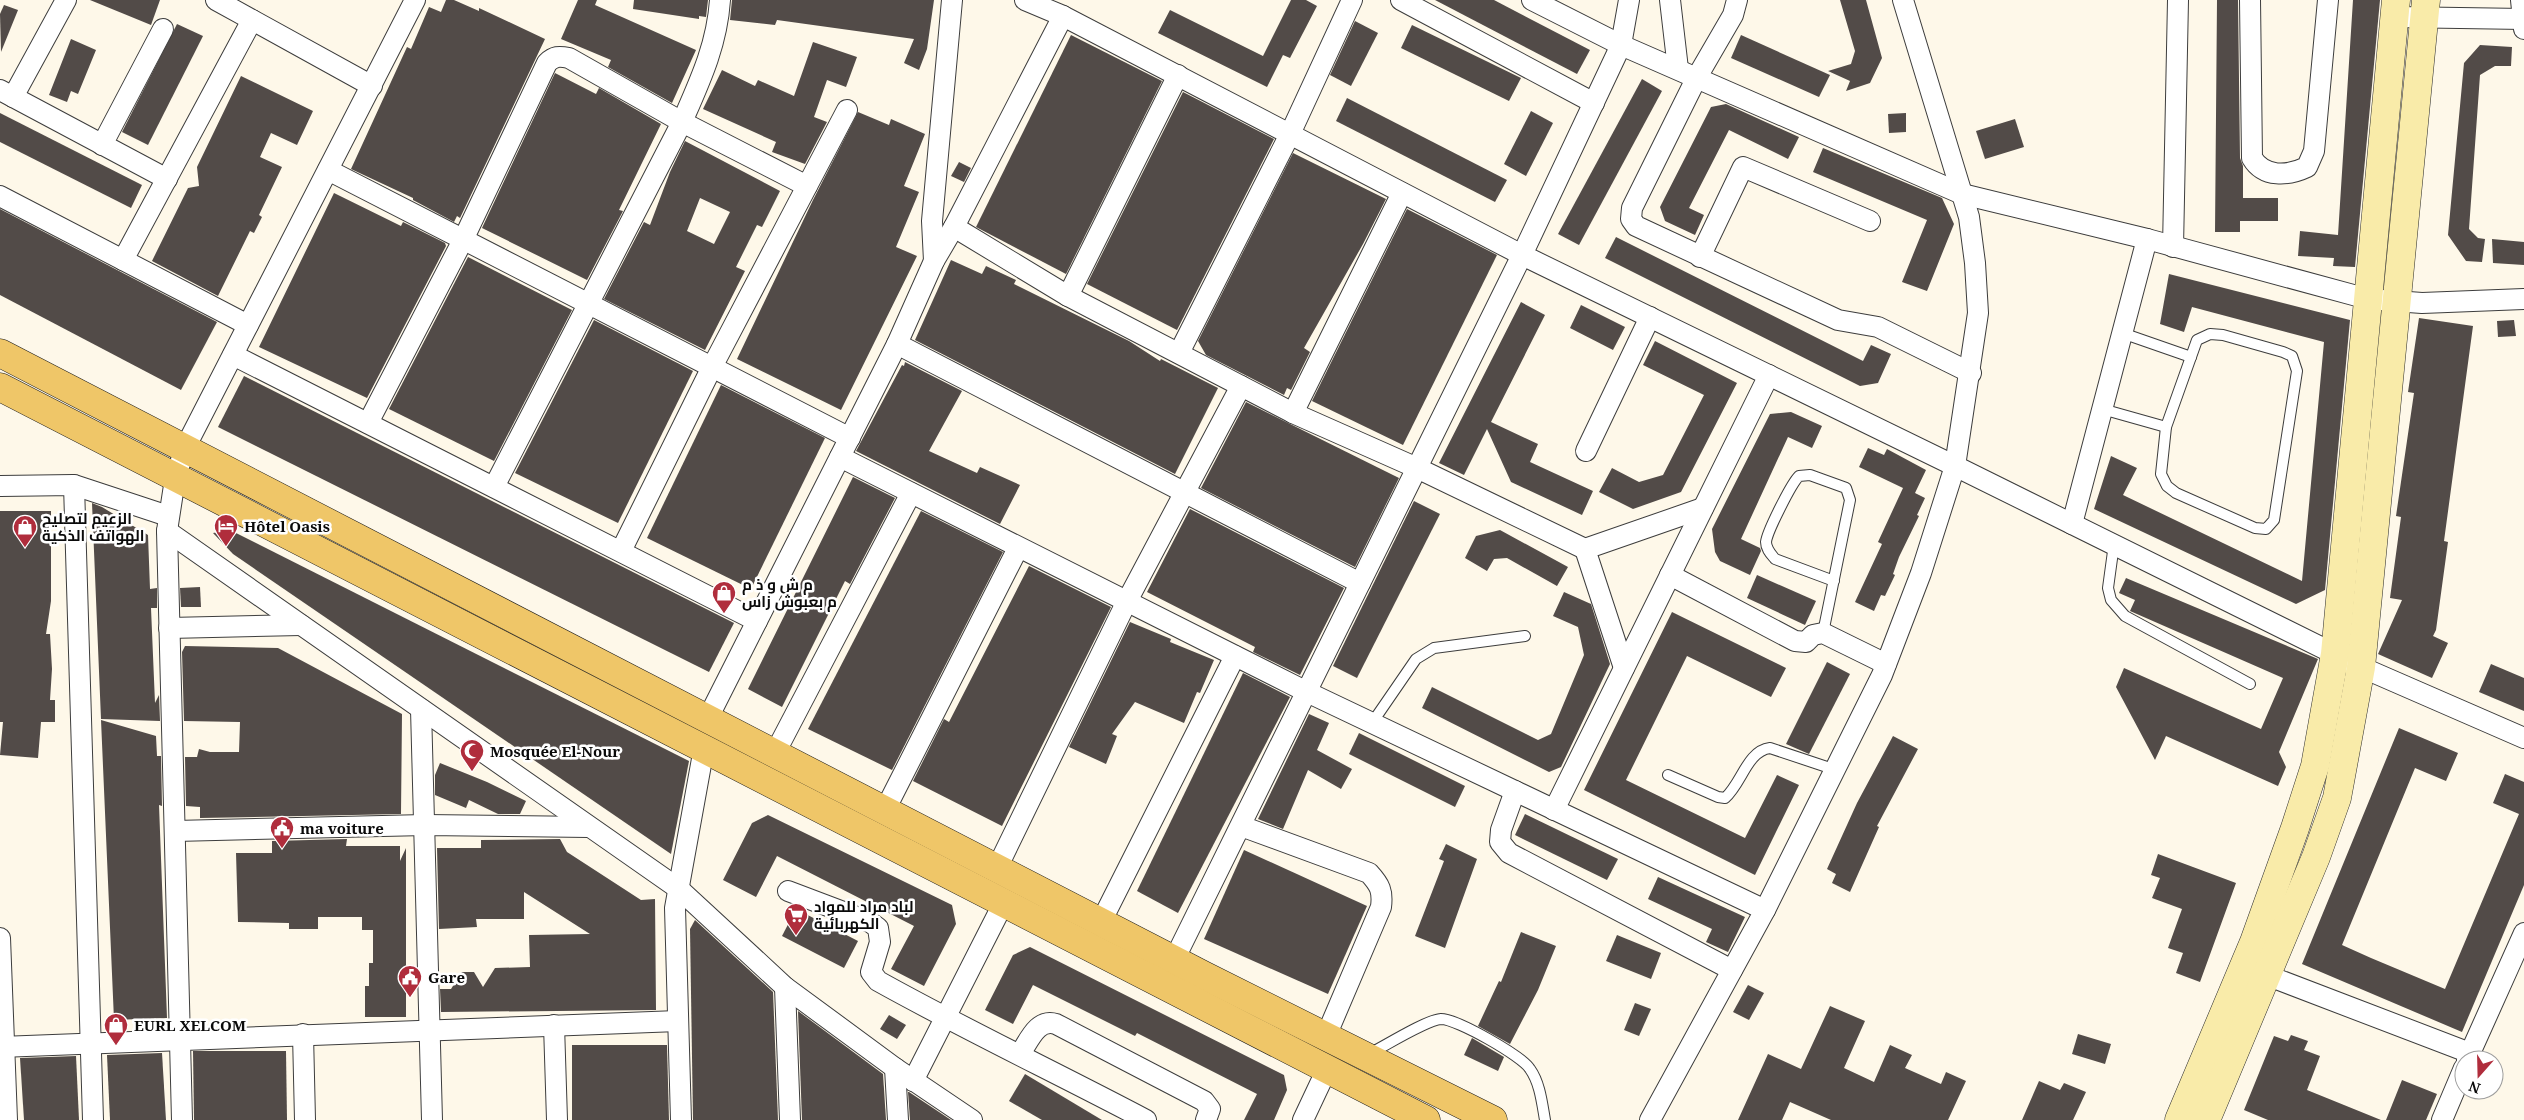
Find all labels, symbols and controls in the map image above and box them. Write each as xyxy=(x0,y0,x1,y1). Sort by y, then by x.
place label: الزعيم لتصليح الهواتف الذكية xyxy=(42,508,144,545)
hotel icon: Hôtel Oasis xyxy=(213,513,239,547)
shop icon: الزعيم لتصليح الهواتف الذكية xyxy=(12,514,38,548)
place label: Hôtel Oasis xyxy=(244,516,330,536)
place label: م ش و ذ م م بعبوش زاس xyxy=(742,574,837,612)
shop icon: م ش و ذ م م بعبوش زاس xyxy=(711,580,737,614)
mosque icon: Mosquée El-Nour xyxy=(459,738,485,772)
place label: Mosquée El-Nour xyxy=(490,741,620,761)
public building icon: ma voiture xyxy=(269,815,295,849)
place label: ma voiture xyxy=(300,818,384,838)
place label: لباد مراد للمواد الكهربائية xyxy=(814,896,914,933)
supermarket icon: لباد مراد للمواد الكهربائية xyxy=(783,902,809,936)
public building icon: Gare xyxy=(397,964,423,998)
place label: Gare xyxy=(428,967,465,987)
shop icon: EURL XELCOM xyxy=(103,1012,129,1046)
place label: EURL XELCOM xyxy=(134,1015,246,1035)
north arrow xyxy=(2454,1050,2504,1100)
text: N xyxy=(2466,1077,2483,1099)

